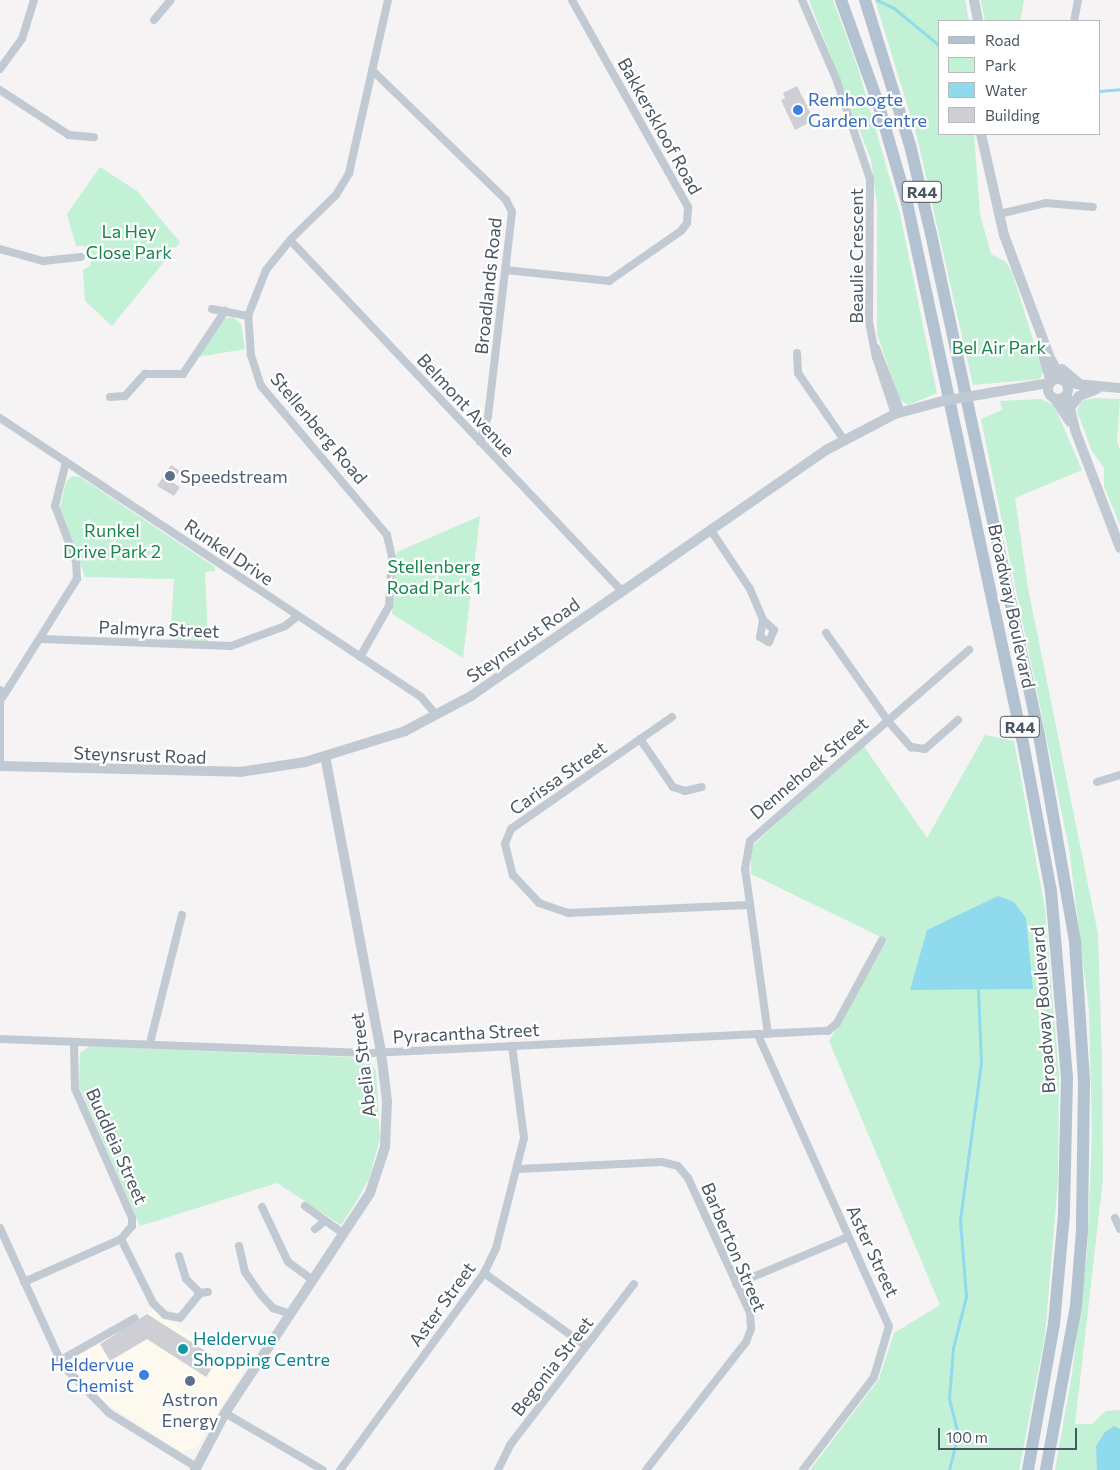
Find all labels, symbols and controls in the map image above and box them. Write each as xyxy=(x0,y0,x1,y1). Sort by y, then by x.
legend xyxy=(938,20,1100,135)
text: Road xyxy=(985,31,1020,49)
street label: Bakkerskloof Road xyxy=(613,54,707,198)
text: Park xyxy=(985,56,1016,74)
text: Water xyxy=(985,81,1027,99)
place label: Remhoogte Garden Centre xyxy=(808,89,927,132)
marker: Remhoogte Garden Centre xyxy=(792,104,804,116)
text: Building xyxy=(985,106,1040,124)
road number: R44 xyxy=(901,178,943,206)
street label: Beaulie Crescent xyxy=(845,188,867,324)
street label: Broadlands Road xyxy=(470,217,506,355)
park label: La Hey Close Park xyxy=(86,221,172,264)
park label: Bel Air Park xyxy=(952,336,1046,358)
street label: Belmont Avenue xyxy=(413,349,519,461)
street label: Stellenberg Road xyxy=(266,368,372,488)
place label: Speedstream xyxy=(180,465,288,487)
marker: Speedstream xyxy=(164,470,176,482)
street label: Runkel Drive xyxy=(180,514,278,590)
park label: Runkel Drive Park 2 xyxy=(63,520,161,562)
street label: Broadway Boulevard xyxy=(984,522,1040,690)
park label: Stellenberg Road Park 1 xyxy=(387,556,481,598)
street label: Steynsrust Road xyxy=(462,593,584,687)
street label: Palmyra Street xyxy=(98,616,220,642)
street label: Dennehoek Street xyxy=(746,712,872,824)
road number: R44 xyxy=(999,714,1041,740)
street label: Carissa Street xyxy=(505,737,611,819)
street label: Steynsrust Road xyxy=(73,742,207,768)
street label: Broadway Boulevard xyxy=(1026,926,1060,1094)
street label: Abelia Street xyxy=(346,1011,380,1119)
street label: Pyracantha Street xyxy=(392,1018,540,1048)
street label: Buddleia Street xyxy=(82,1085,152,1207)
street label: Barberton Street xyxy=(697,1179,771,1315)
street label: Aster Street xyxy=(842,1202,904,1300)
street label: Aster Street xyxy=(404,1258,480,1350)
street label: Begonia Street xyxy=(507,1312,597,1420)
place label: Heldervue Shopping Centre xyxy=(193,1328,330,1370)
marker: Heldervue Shopping Centre xyxy=(177,1343,189,1355)
place label: Heldervue Chemist xyxy=(51,1354,134,1396)
marker: Heldervue Chemist xyxy=(138,1369,150,1381)
marker: Astron Energy xyxy=(184,1375,196,1387)
place label: Astron Energy xyxy=(162,1389,218,1432)
scale bar xyxy=(940,1418,1079,1450)
text: 100 m xyxy=(946,1428,988,1446)

